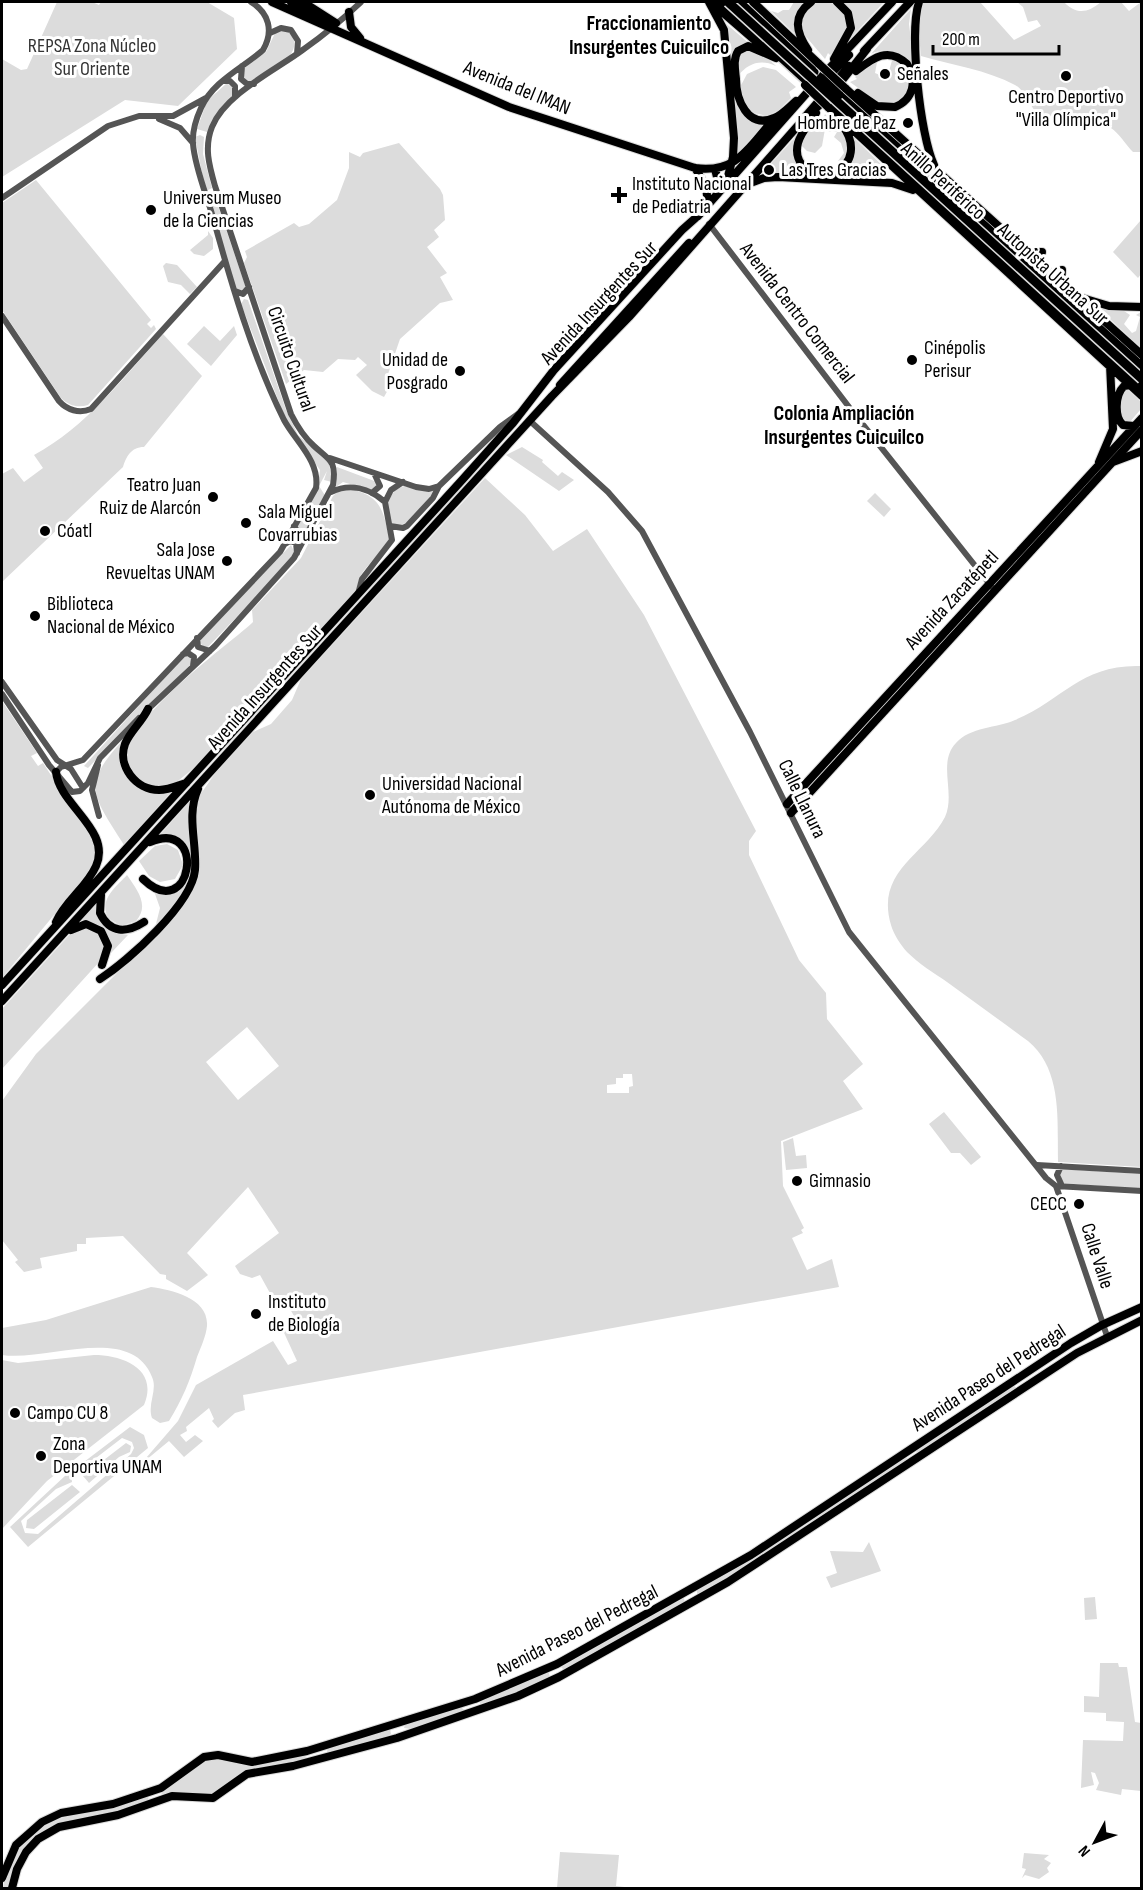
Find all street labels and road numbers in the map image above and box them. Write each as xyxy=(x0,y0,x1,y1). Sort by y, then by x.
street label: Avenida del IMAN xyxy=(459,55,574,120)
street label: Anillo Periférico xyxy=(895,136,990,225)
street label: Autopista Urbana Sur xyxy=(992,217,1114,330)
street label: Avenida Insurgentes Sur xyxy=(535,236,663,371)
street label: Avenida Centro Comercial xyxy=(734,237,859,388)
street label: Circuito Cultural xyxy=(262,303,320,415)
street label: Avenida Zacatépetl xyxy=(899,545,1004,655)
street label: Avenida Insurgentes Sur xyxy=(202,619,328,755)
street label: Calle Llanura xyxy=(773,756,831,842)
street label: Calle Valle xyxy=(1075,1220,1119,1292)
street label: Avenida Paseo del Pedregal xyxy=(907,1319,1070,1437)
street label: Avenida Paseo del Pedregal xyxy=(491,1580,662,1683)

